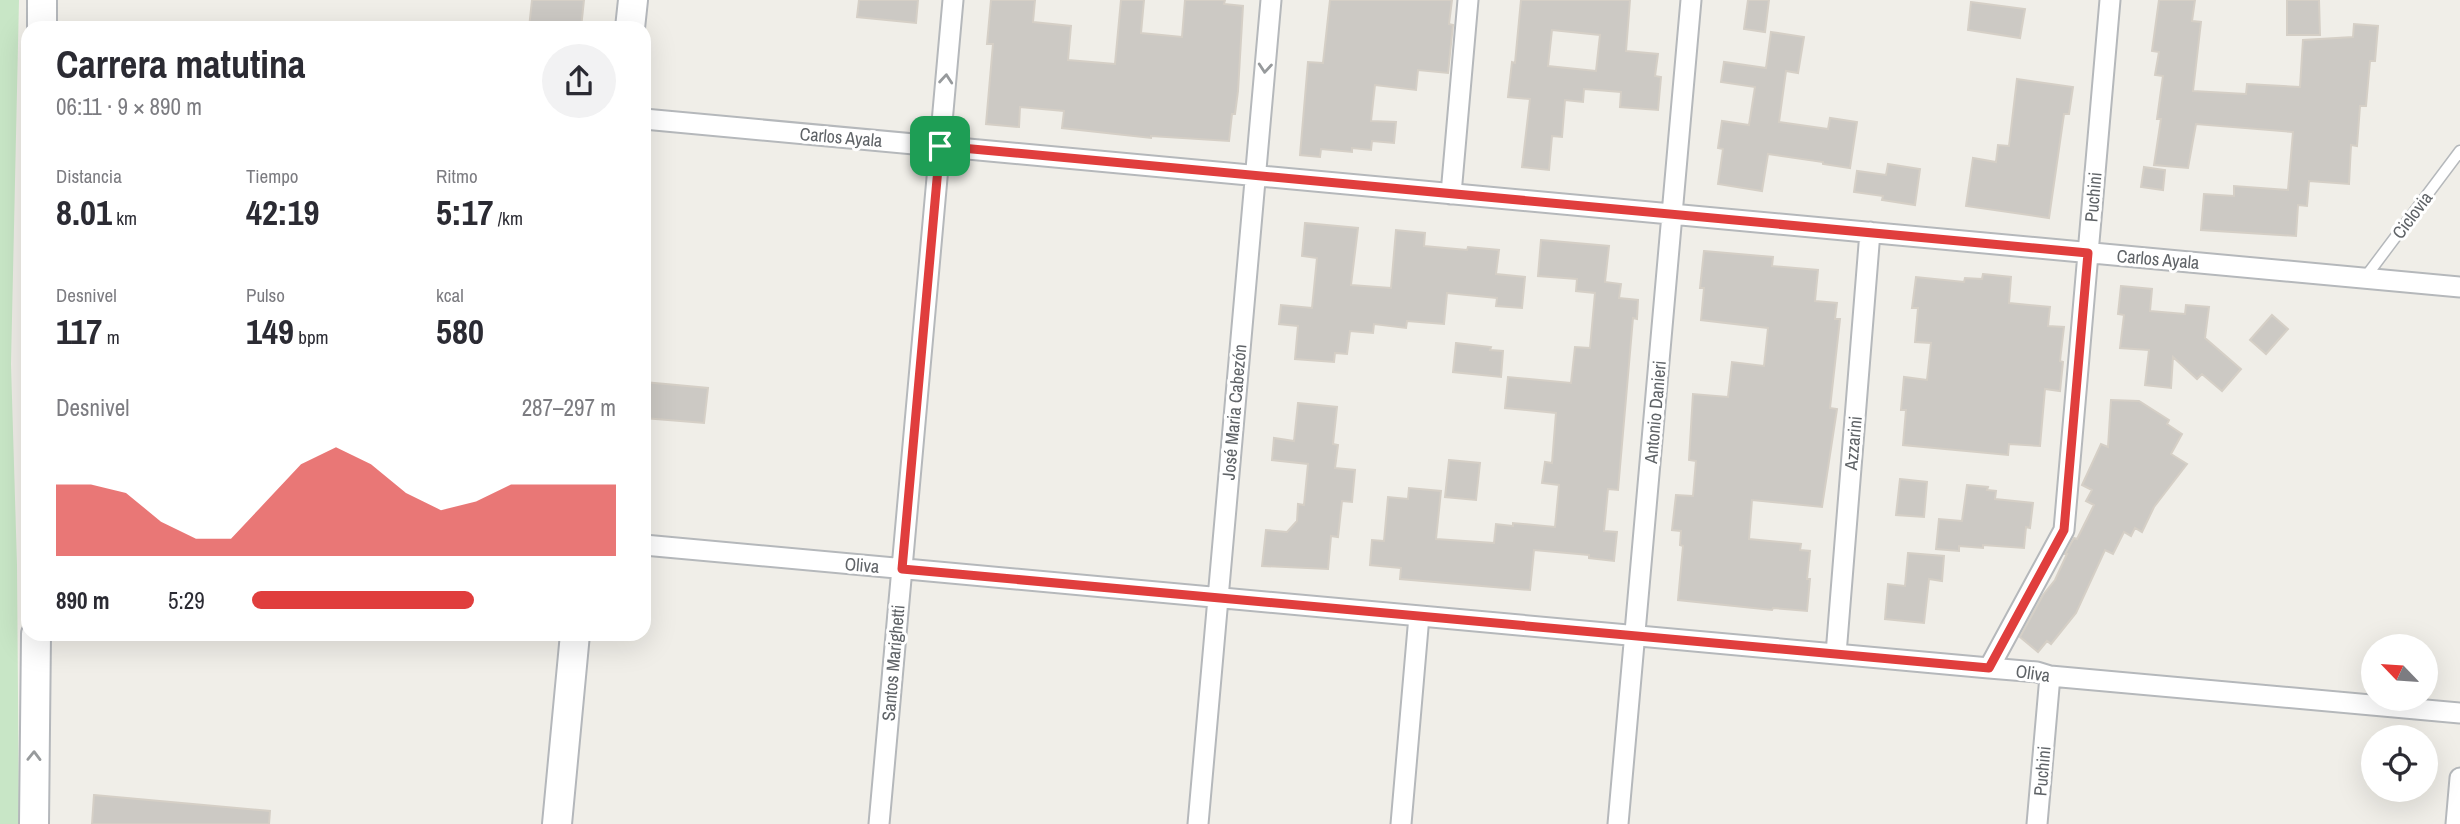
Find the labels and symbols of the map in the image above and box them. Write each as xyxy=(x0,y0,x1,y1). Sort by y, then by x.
one-way arrow xyxy=(1258,63,1273,74)
one-way arrow xyxy=(938,73,953,84)
pin xyxy=(910,116,970,176)
street label: Carlos Ayala xyxy=(799,121,883,153)
street label: Puchini xyxy=(2078,171,2108,223)
street label: Ciclovia xyxy=(2386,186,2438,244)
street label: Carlos Ayala xyxy=(2116,243,2200,275)
street label: José Maria Cabezón xyxy=(1216,343,1252,481)
street label: Antonio Danieri xyxy=(1638,359,1672,466)
street label: Azzarini xyxy=(1838,415,1868,472)
street label: Oliva xyxy=(844,551,880,579)
street label: Santos Marighetti xyxy=(875,604,911,722)
north arrow xyxy=(2361,634,2438,710)
street label: Oliva xyxy=(2014,658,2052,688)
street label: Puchini xyxy=(2027,745,2057,797)
one-way arrow xyxy=(26,750,42,761)

